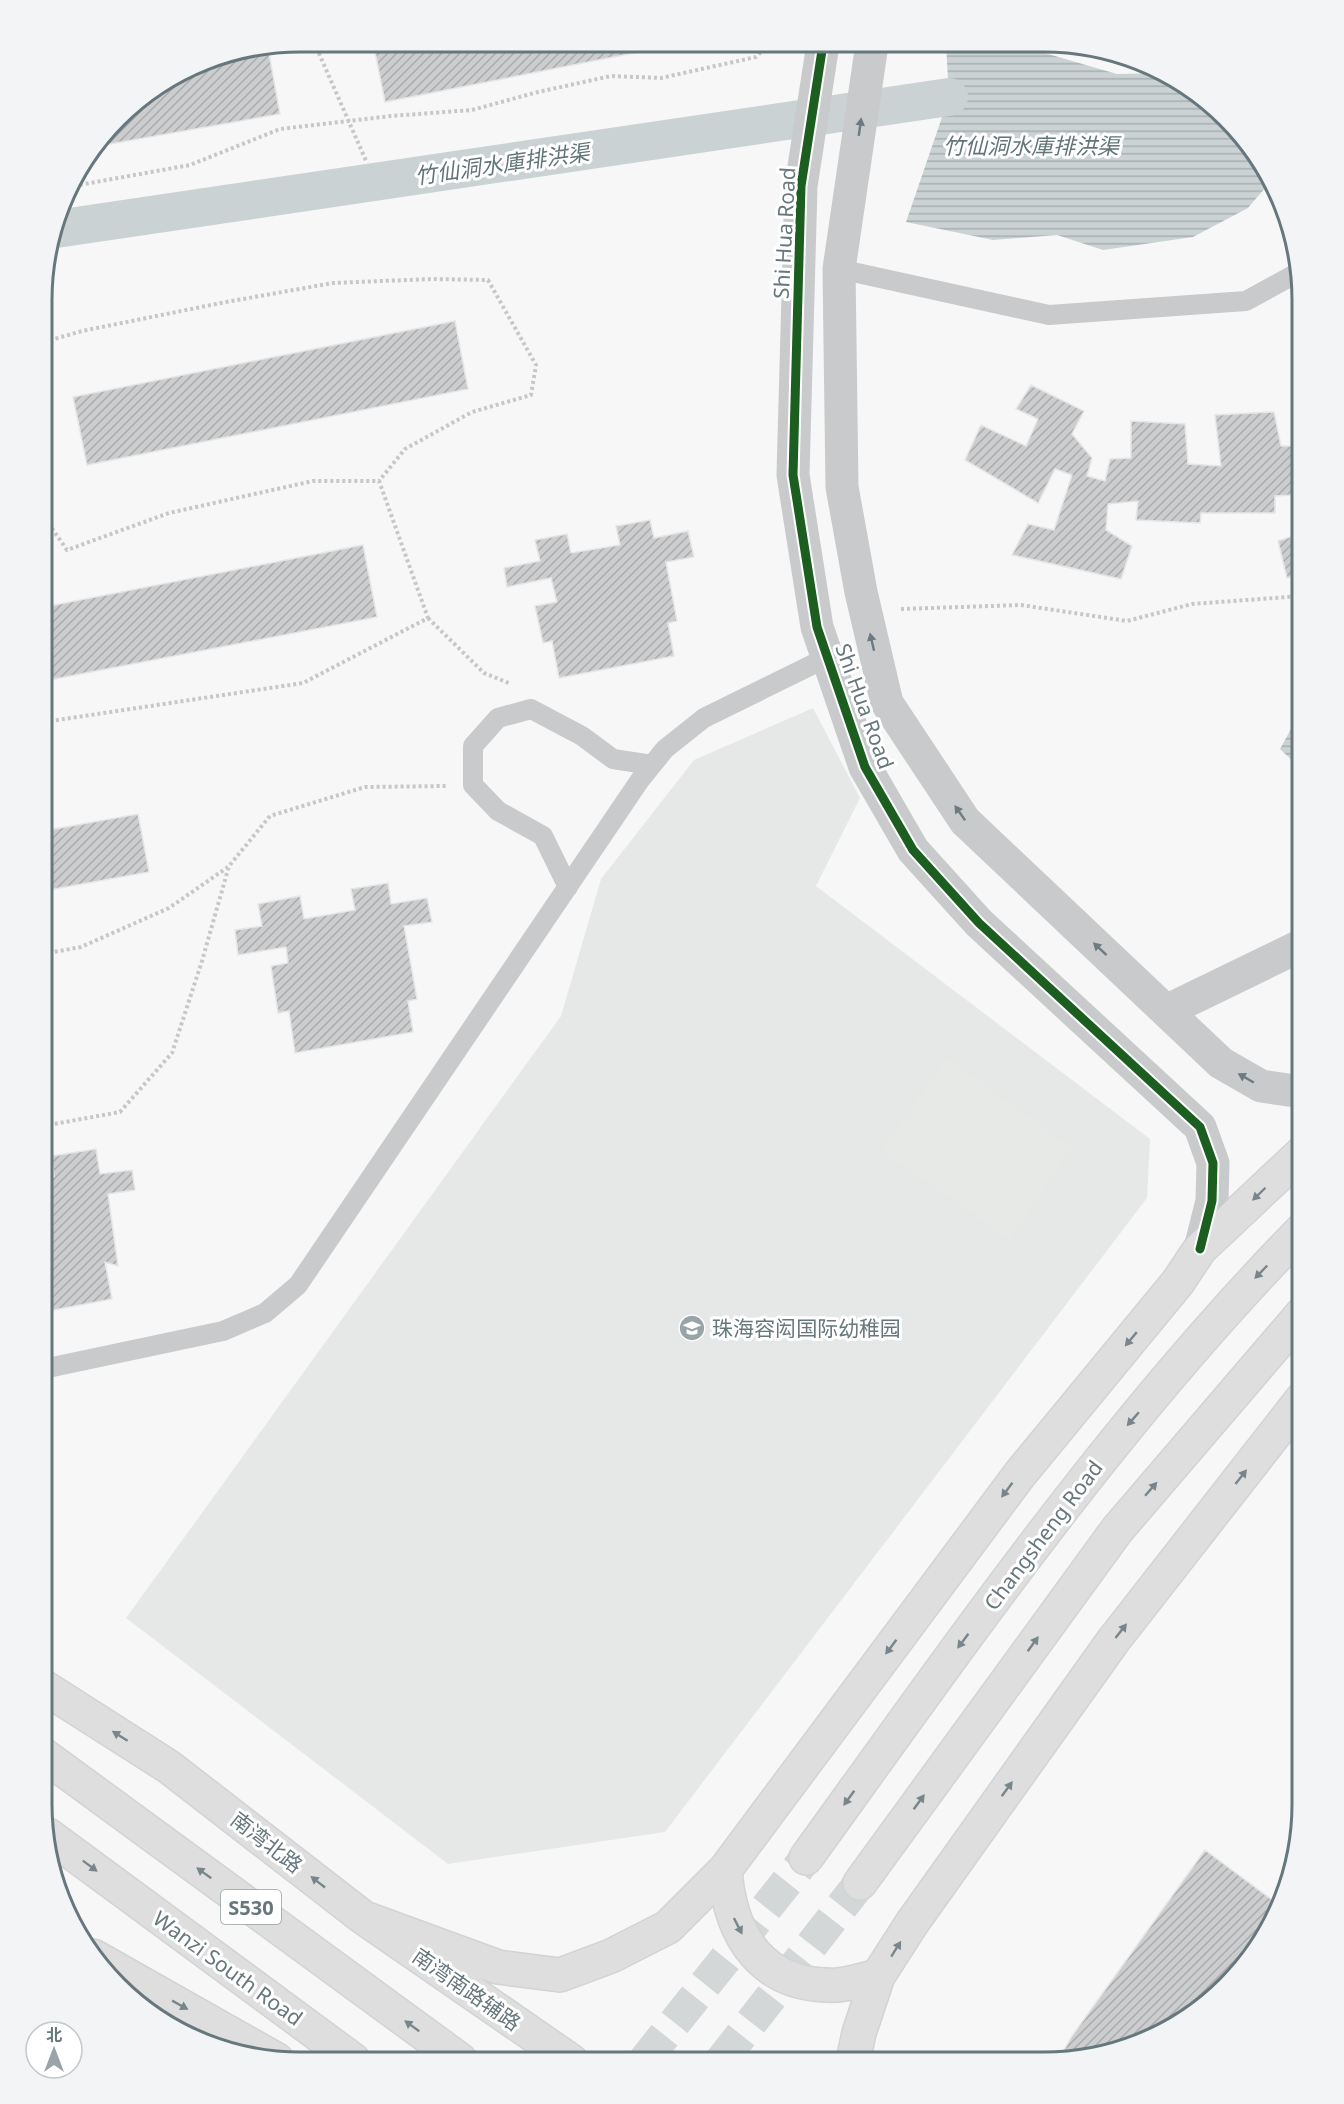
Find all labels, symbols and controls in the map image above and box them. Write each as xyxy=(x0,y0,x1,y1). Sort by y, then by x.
one-way arrow xyxy=(856,117,865,136)
water label: 竹仙洞水庫排洪渠 xyxy=(943,130,1122,160)
water label: 竹仙洞水庫排洪渠 xyxy=(413,135,594,190)
street label: Shi Hua Road xyxy=(767,167,801,299)
one-way arrow xyxy=(867,633,877,652)
street label: Shi Hua Road xyxy=(829,639,901,773)
one-way arrow xyxy=(954,806,966,822)
one-way arrow xyxy=(1093,943,1108,956)
one-way arrow xyxy=(1238,1072,1254,1083)
one-way arrow xyxy=(1253,1186,1267,1200)
one-way arrow xyxy=(1255,1264,1268,1279)
school or university icon: 珠海容闳国际幼稚园 xyxy=(677,1313,707,1343)
place label: 珠海容闳国际幼稚园 xyxy=(712,1314,901,1342)
one-way arrow xyxy=(1125,1331,1138,1346)
one-way arrow xyxy=(1127,1411,1140,1426)
street label: Changsheng Road xyxy=(977,1454,1109,1616)
one-way arrow xyxy=(1234,1469,1246,1484)
one-way arrow xyxy=(1145,1481,1158,1497)
one-way arrow xyxy=(1001,1482,1013,1498)
one-way arrow xyxy=(1115,1623,1127,1638)
one-way arrow xyxy=(958,1633,970,1648)
one-way arrow xyxy=(1027,1637,1039,1652)
one-way arrow xyxy=(885,1638,897,1654)
one-way arrow xyxy=(112,1730,128,1741)
one-way arrow xyxy=(1001,1782,1013,1797)
one-way arrow xyxy=(843,1790,855,1806)
one-way arrow xyxy=(912,1795,924,1810)
street label: 南湾北路 xyxy=(225,1805,309,1879)
one-way arrow xyxy=(82,1859,97,1871)
one-way arrow xyxy=(197,1867,213,1879)
one-way arrow xyxy=(310,1876,325,1888)
road number: S530 xyxy=(221,1890,281,1924)
street label: Wanzi South Road xyxy=(148,1904,308,2032)
one-way arrow xyxy=(733,1917,743,1934)
street label: 南湾南路辅路 xyxy=(407,1941,527,2037)
one-way arrow xyxy=(890,1941,901,1957)
one-way arrow xyxy=(172,2000,189,2010)
north arrow xyxy=(24,2020,84,2080)
one-way arrow xyxy=(405,2020,421,2032)
text: 北 xyxy=(46,2024,62,2046)

